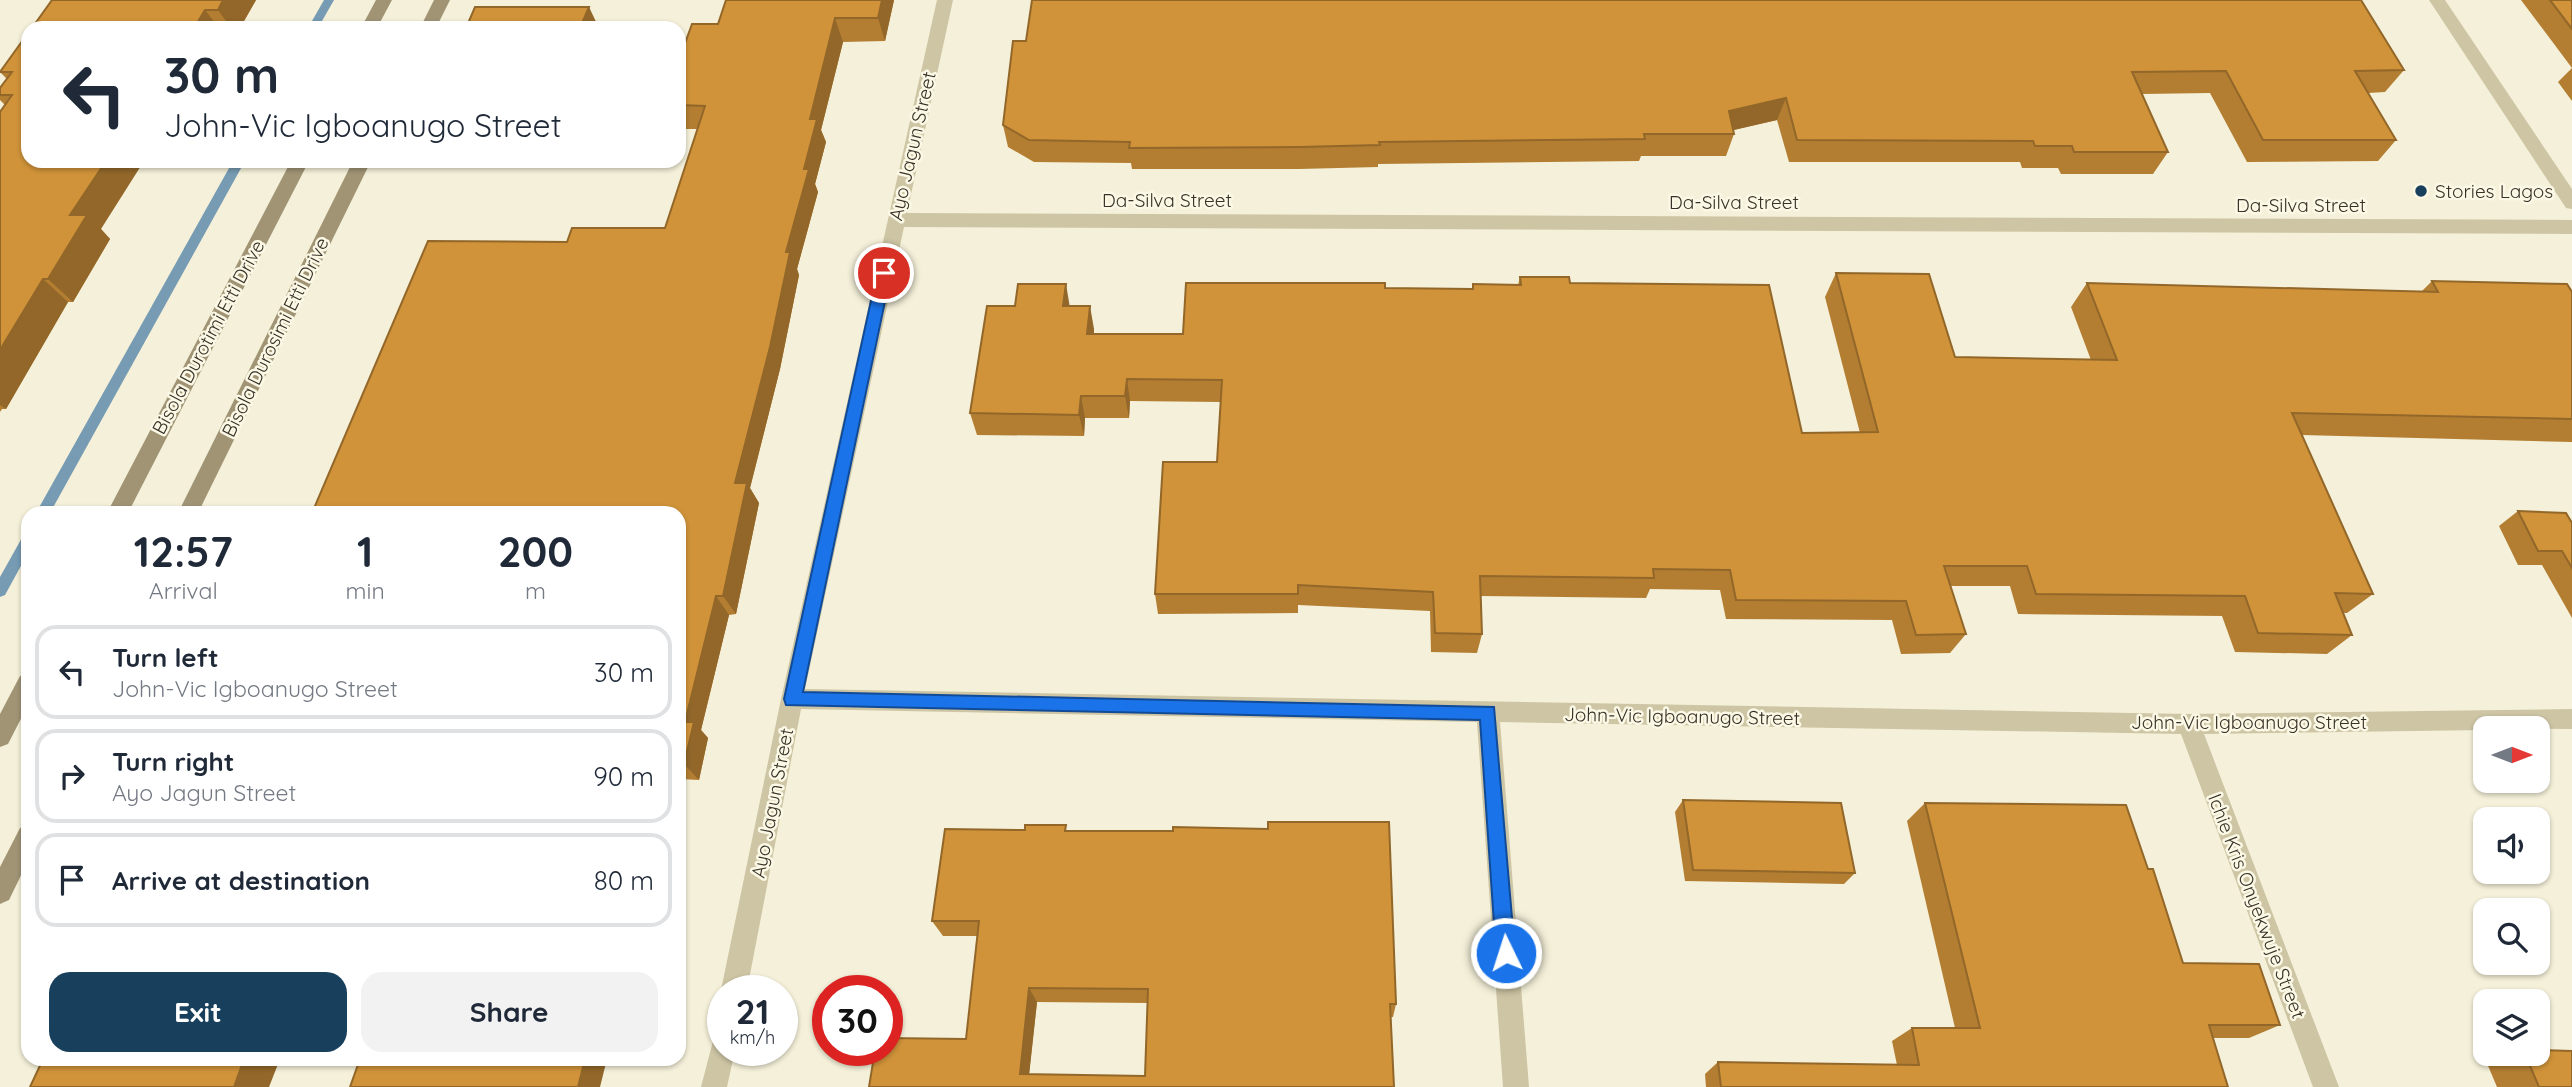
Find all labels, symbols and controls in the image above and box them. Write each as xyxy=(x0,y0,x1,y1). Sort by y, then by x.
text: 30 m xyxy=(164,44,279,105)
icon: left xyxy=(49,49,140,140)
street label: Ayo Jagun Street xyxy=(883,69,941,223)
text: John-Vic Igboanugo Street xyxy=(164,105,562,145)
place label: Stories Lagos xyxy=(2435,179,2553,203)
marker: Stories Lagos xyxy=(2413,183,2429,199)
street label: Da-Silva Street xyxy=(1102,188,1232,212)
street label: Da-Silva Street xyxy=(1669,190,1799,214)
street label: Da-Silva Street xyxy=(2236,193,2366,217)
street label: Bisola Durosimi Etti Drive xyxy=(216,233,334,441)
street label: Bisola Durotimi Etti Drive xyxy=(147,236,269,438)
pin xyxy=(854,243,914,303)
icon: arrive xyxy=(865,254,903,292)
text: 12:57 xyxy=(134,525,233,578)
text: 1 xyxy=(357,525,373,578)
text: 200 xyxy=(498,525,573,578)
text: Arrival xyxy=(149,576,218,605)
text: min xyxy=(346,576,385,605)
text: m xyxy=(525,576,546,605)
text: Turn left xyxy=(112,641,219,674)
icon: left xyxy=(53,653,91,691)
text: 30 m xyxy=(594,656,654,689)
text: John-Vic Igboanugo Street xyxy=(112,674,398,703)
street label: John-Vic Igboanugo Street xyxy=(1564,702,1800,730)
street label: John-Vic Igboanugo Street xyxy=(2131,710,2367,734)
north arrow xyxy=(2473,716,2550,793)
map controls xyxy=(2473,716,2550,1066)
street label: Ayo Jagun Street xyxy=(746,726,798,880)
text: Turn right xyxy=(112,745,234,778)
icon: right xyxy=(53,757,91,795)
text: 90 m xyxy=(593,760,654,793)
text: Ayo Jagun Street xyxy=(112,778,296,807)
street label: Ichie Kris Onyekwuje Street xyxy=(2203,790,2311,1022)
button: sound xyxy=(2473,807,2550,884)
icon: arrive xyxy=(53,861,91,899)
text: Arrive at destination xyxy=(112,864,370,897)
text: 80 m xyxy=(594,864,654,897)
button: search xyxy=(2473,898,2550,975)
position arrow xyxy=(1469,916,1543,990)
button: Exit xyxy=(49,972,347,1052)
button: Share xyxy=(361,972,658,1052)
speed limit sign: 30 xyxy=(812,975,903,1066)
text: 21 xyxy=(736,989,769,1033)
button: layers xyxy=(2473,989,2550,1066)
text: km/h xyxy=(730,1026,775,1049)

